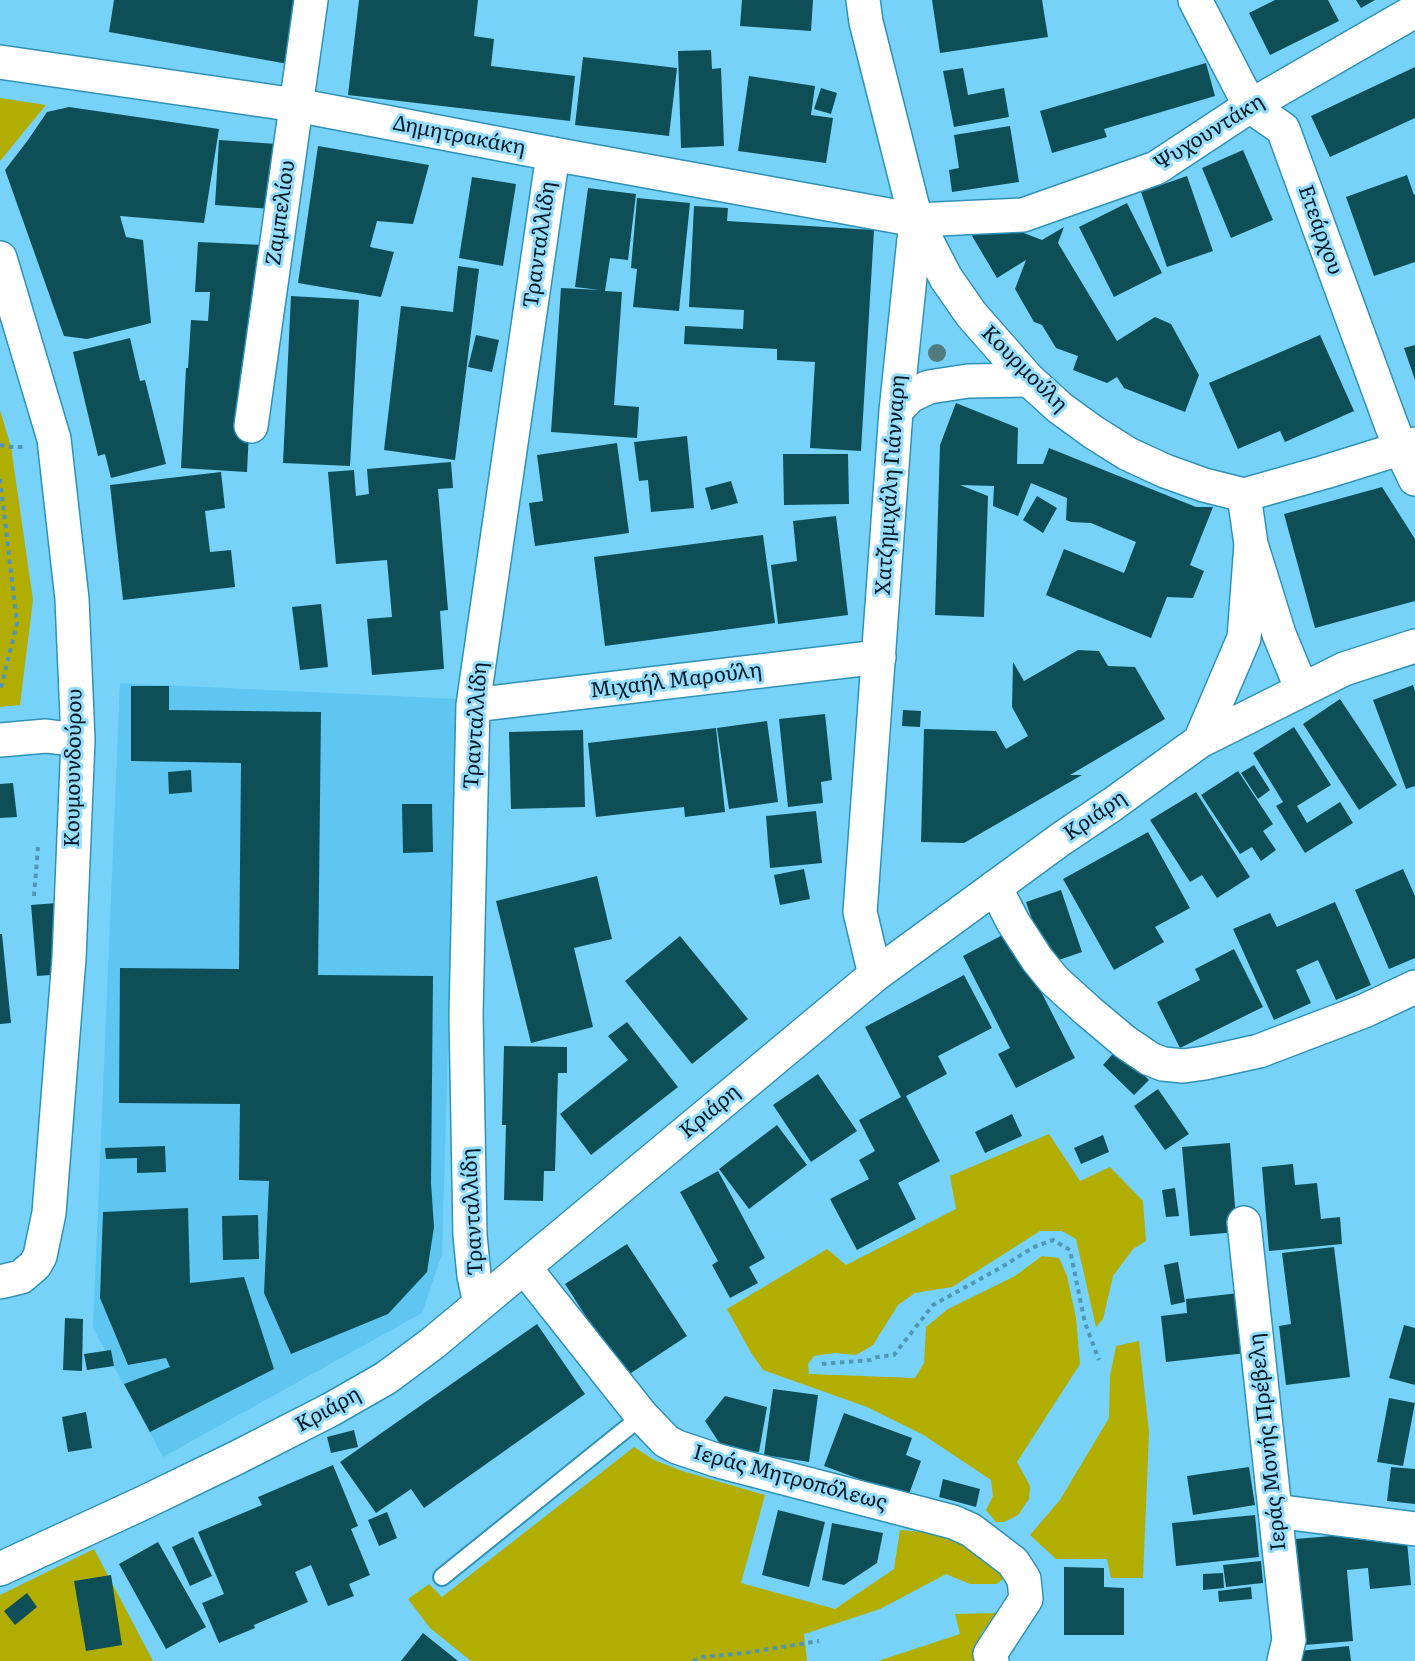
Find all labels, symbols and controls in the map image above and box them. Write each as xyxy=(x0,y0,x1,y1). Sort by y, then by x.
street label: Ψυχουντάκη xyxy=(1149,89,1269,177)
street label: Δημητρακάκη xyxy=(391,111,527,161)
street label: Ζαμπελίου xyxy=(261,159,301,267)
street label: Τρανταλλίδη xyxy=(519,180,561,310)
street label: Ετεάρχου xyxy=(1292,182,1348,278)
street label: Κουρμούλη xyxy=(976,321,1072,417)
street label: Χατζημιχάλη Γιάνναρη xyxy=(871,374,911,596)
street label: Μιχαήλ Μαρούλη xyxy=(589,658,763,704)
street label: Τρανταλλίδη xyxy=(459,662,493,790)
street label: Κουμουνδούρου xyxy=(60,689,88,847)
street label: Κριάρη xyxy=(1059,785,1131,847)
street label: Κριάρη xyxy=(675,1080,745,1144)
street label: Τρανταλλίδη xyxy=(457,1148,489,1276)
street label: Ιεράς Μονής Πρέβελη xyxy=(1244,1332,1292,1552)
street label: Κριάρη xyxy=(291,1382,365,1438)
street label: Ιεράς Μητροπόλεως xyxy=(690,1440,890,1516)

